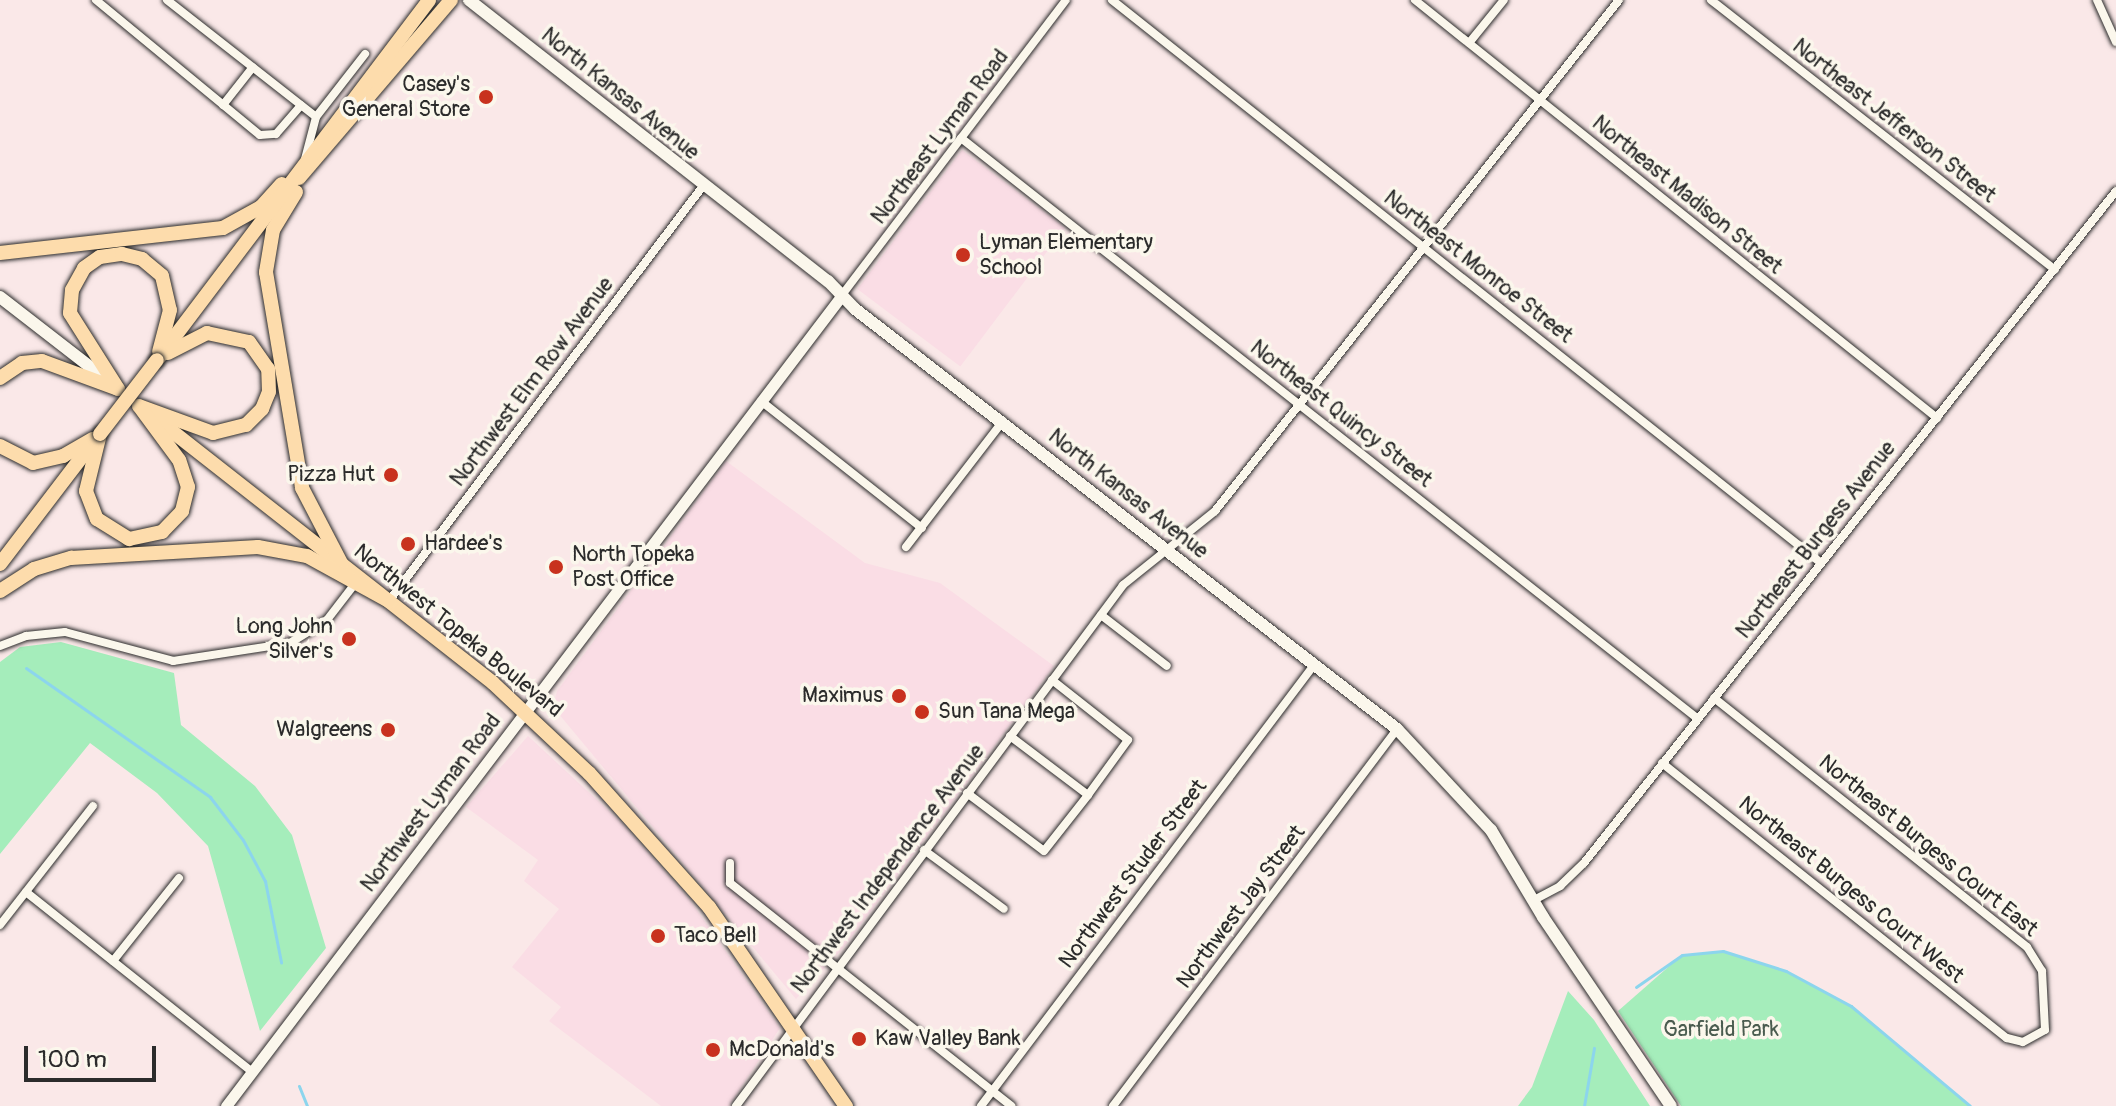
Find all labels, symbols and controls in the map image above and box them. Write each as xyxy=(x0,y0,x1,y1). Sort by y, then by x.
street label: North Kansas Avenue xyxy=(536,22,704,166)
street label: Northeast Jefferson Street xyxy=(1787,33,2001,209)
street label: Northeast Lyman Road xyxy=(866,44,1014,230)
place label: Casey's General Store xyxy=(342,71,470,122)
marker: Casey's General Store xyxy=(477,88,495,106)
street label: Northeast Madison Street xyxy=(1586,110,1788,280)
street label: Northeast Monroe Street xyxy=(1378,185,1578,349)
place label: Lyman Elementary School xyxy=(979,229,1153,280)
marker: Lyman Elementary School xyxy=(954,246,972,264)
street label: Northwest Elm Row Avenue xyxy=(445,272,619,492)
street label: Northeast Quincy Street xyxy=(1245,335,1437,493)
street label: North Kansas Avenue xyxy=(1043,423,1213,565)
street label: Northeast Burgess Avenue xyxy=(1731,436,1901,644)
place label: Pizza Hut xyxy=(287,462,375,488)
marker: Pizza Hut xyxy=(382,466,400,484)
place label: Hardee's xyxy=(424,531,502,557)
marker: Hardee's xyxy=(399,535,417,553)
street label: Northwest Topeka Boulevard xyxy=(348,539,568,723)
place label: North Topeka Post Office xyxy=(572,541,694,592)
marker: North Topeka Post Office xyxy=(547,558,565,576)
place label: Long John Silver's xyxy=(236,613,333,664)
marker: Long John Silver's xyxy=(340,630,358,648)
place label: Maximus xyxy=(802,683,883,709)
marker: Maximus xyxy=(890,687,908,705)
place label: Sun Tana Mega xyxy=(938,699,1075,725)
marker: Sun Tana Mega xyxy=(913,703,931,721)
street label: Northwest Lyman Road xyxy=(355,709,507,897)
place label: Walgreens xyxy=(276,717,372,743)
marker: Walgreens xyxy=(379,721,397,739)
street label: Northwest Independence Avenue xyxy=(786,739,990,999)
street label: Northeast Burgess Court East xyxy=(1813,749,2043,943)
street label: Northwest Studer Street xyxy=(1053,774,1213,974)
street label: Northeast Burgess Court West xyxy=(1733,791,1969,989)
street label: Northwest Jay Street xyxy=(1171,820,1311,994)
place label: Taco Bell xyxy=(674,923,757,949)
marker: Taco Bell xyxy=(649,927,667,945)
park label: Garfield Park xyxy=(1663,1017,1779,1043)
place label: Kaw Valley Bank xyxy=(875,1026,1021,1052)
scale bar xyxy=(28,1030,160,1080)
marker: Kaw Valley Bank xyxy=(850,1030,868,1048)
place label: McDonald's xyxy=(729,1037,834,1063)
marker: McDonald's xyxy=(704,1041,722,1059)
text: 100 m xyxy=(38,1045,107,1074)

